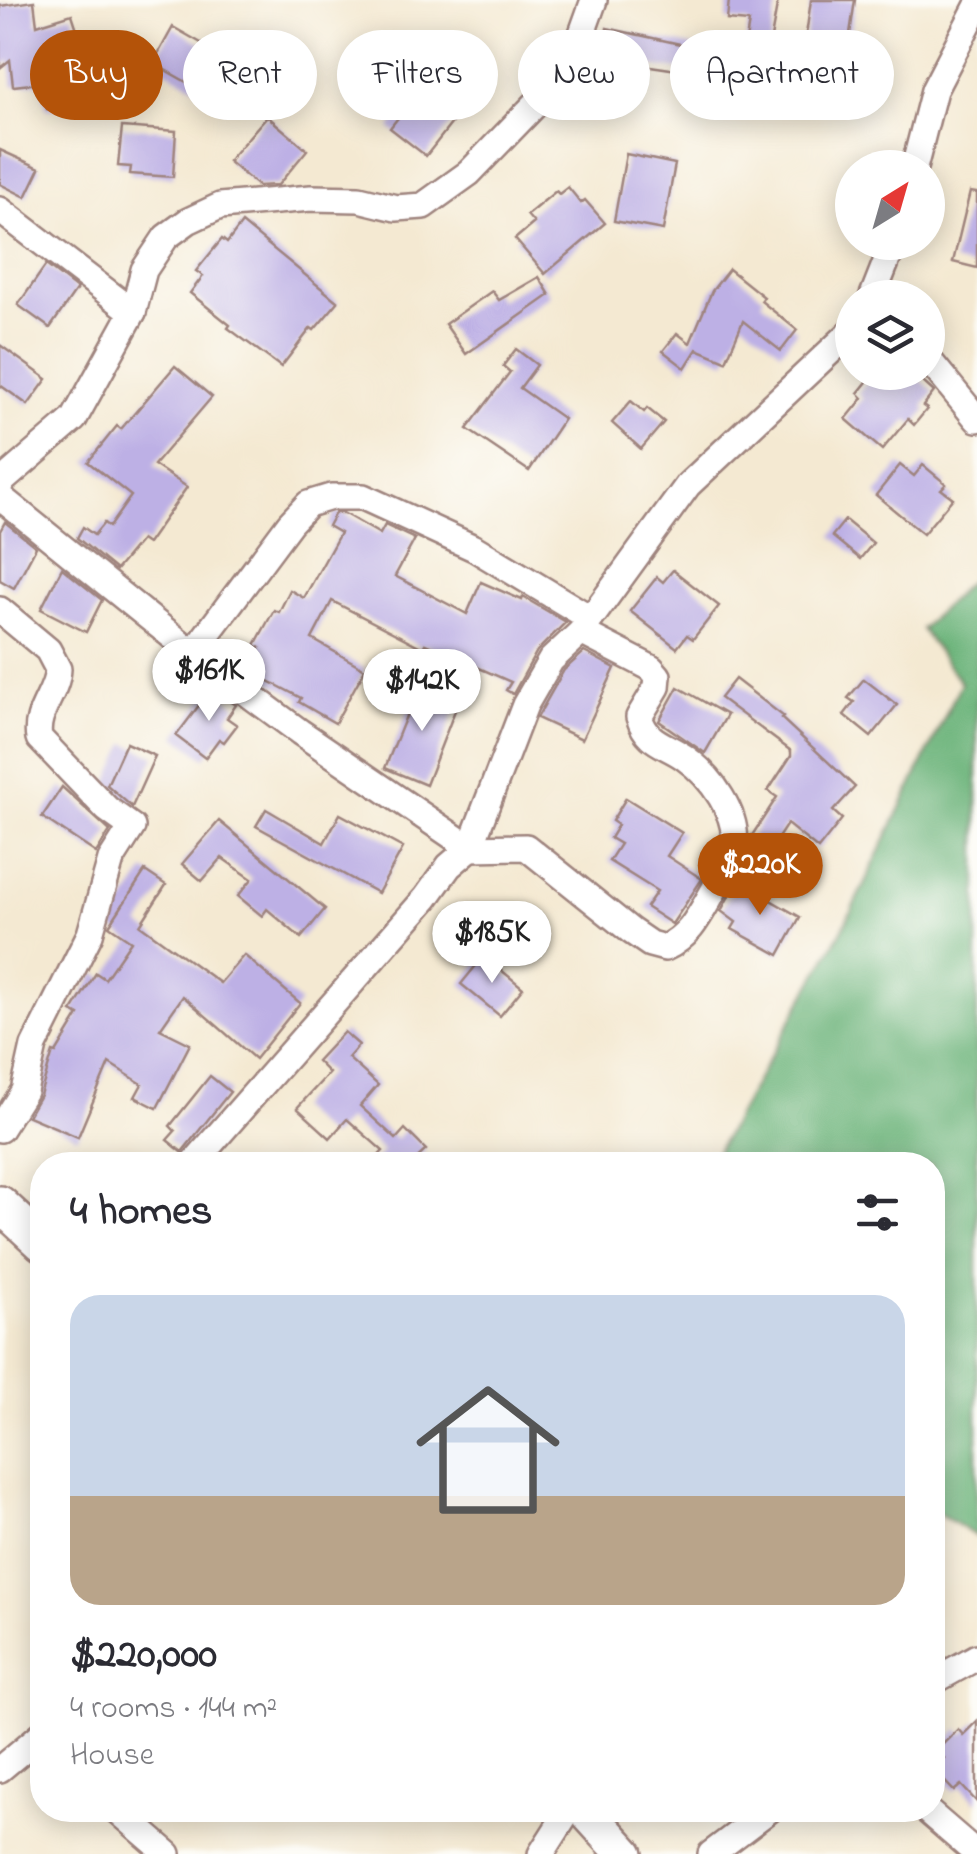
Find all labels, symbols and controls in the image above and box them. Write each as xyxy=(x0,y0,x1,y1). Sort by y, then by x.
chip: Buy xyxy=(30,30,163,120)
chip: Rent xyxy=(183,30,317,120)
chip: Filters xyxy=(337,30,498,120)
chip: New xyxy=(518,30,650,120)
chip: Apartment xyxy=(670,30,894,120)
north arrow xyxy=(835,150,945,260)
map controls xyxy=(835,150,945,390)
button: layers xyxy=(835,280,945,390)
pin: $161K xyxy=(139,639,279,724)
text: $161K xyxy=(174,648,244,695)
pin: $142K xyxy=(352,649,492,734)
text: $142K xyxy=(385,658,459,705)
pin: $220K xyxy=(690,833,830,918)
text: $220K xyxy=(720,842,800,889)
pin: $185K xyxy=(422,901,562,986)
text: $185K xyxy=(454,910,530,957)
text: 4 homes xyxy=(70,1182,212,1243)
icon: filters xyxy=(850,1185,905,1240)
icon: home xyxy=(398,1360,578,1540)
text: $220,000 xyxy=(70,1625,217,1686)
text: 4 rooms · 144 m² xyxy=(70,1686,277,1733)
text: House xyxy=(70,1733,154,1780)

